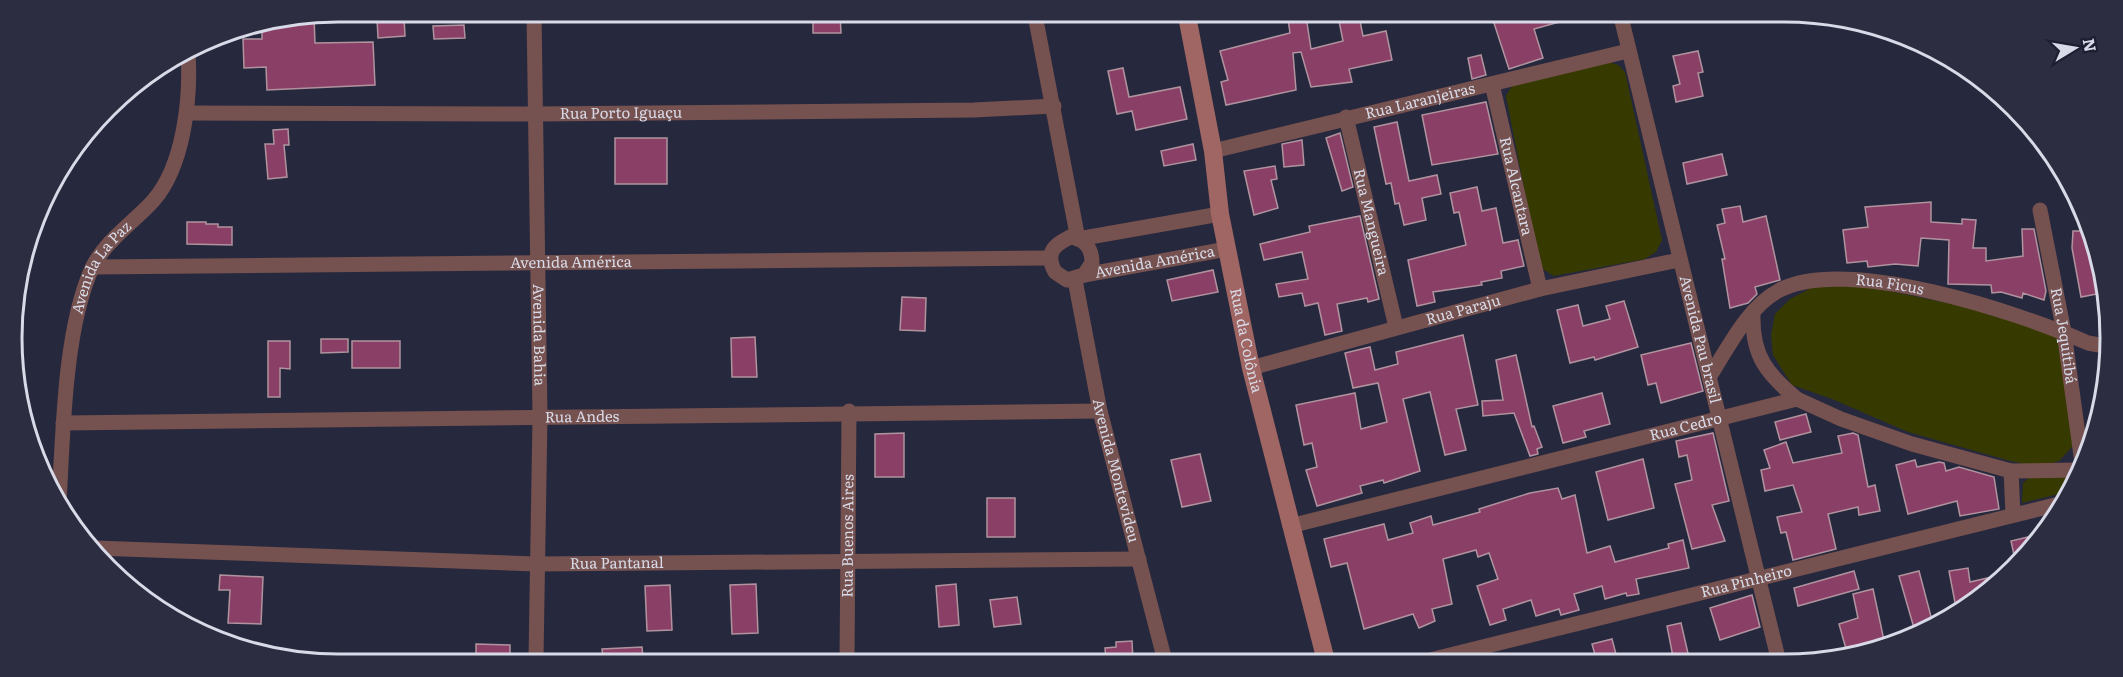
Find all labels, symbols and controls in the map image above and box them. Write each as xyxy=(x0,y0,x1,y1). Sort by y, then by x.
north arrow xyxy=(2045,18,2105,78)
text: N xyxy=(2078,36,2104,54)
street label: Rua Laranjeiras xyxy=(1362,75,1477,124)
street label: Rua Porto Iguaçu xyxy=(560,100,683,124)
street label: Rua Alcantara xyxy=(1495,134,1540,238)
street label: Rua Mangueira xyxy=(1349,166,1397,278)
street label: Avenida La Paz xyxy=(65,215,136,316)
street label: Avenida América xyxy=(1093,238,1217,283)
street label: Avenida América xyxy=(510,249,633,273)
street label: Rua Ficus xyxy=(1855,267,1927,300)
street label: Avenida Pau brasil xyxy=(1675,273,1728,406)
street label: Avenida Bahia xyxy=(528,284,553,387)
street label: Rua Jequitibá xyxy=(2046,285,2084,386)
street label: Rua da Colônia xyxy=(1225,286,1270,396)
street label: Rua Paraju xyxy=(1423,287,1503,330)
street label: Avenida Montevideu xyxy=(1088,397,1147,545)
street label: Rua Andes xyxy=(544,404,620,427)
street label: Rua Cedro xyxy=(1647,405,1724,446)
street label: Rua Buenos Aires xyxy=(835,474,858,598)
street label: Rua Pantanal xyxy=(569,550,664,574)
street label: Rua Pinheiro xyxy=(1698,558,1794,602)

